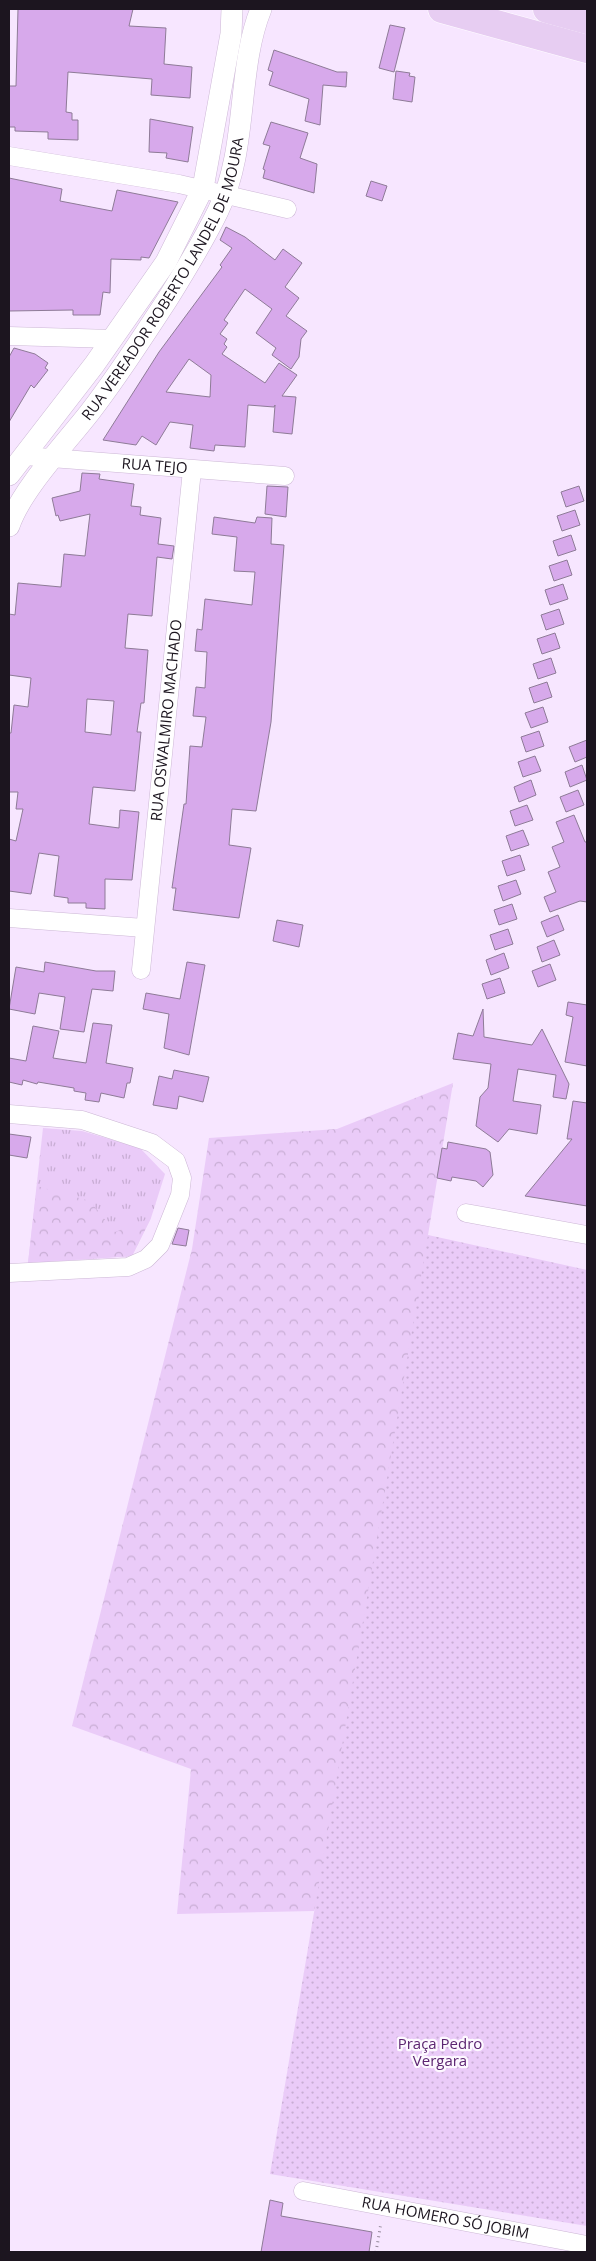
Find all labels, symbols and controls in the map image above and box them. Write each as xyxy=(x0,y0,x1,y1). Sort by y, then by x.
street label: RUA VEREADOR ROBERTO LANDEL DE MOURA xyxy=(76,135,247,424)
street label: RUA TEJO xyxy=(121,452,188,477)
street label: RUA OSWALMIRO MACHADO xyxy=(145,618,186,822)
park label: Praça Pedro Vergara xyxy=(398,2033,482,2070)
street label: RUA HOMERO SÓ JOBIM xyxy=(360,2191,531,2243)

